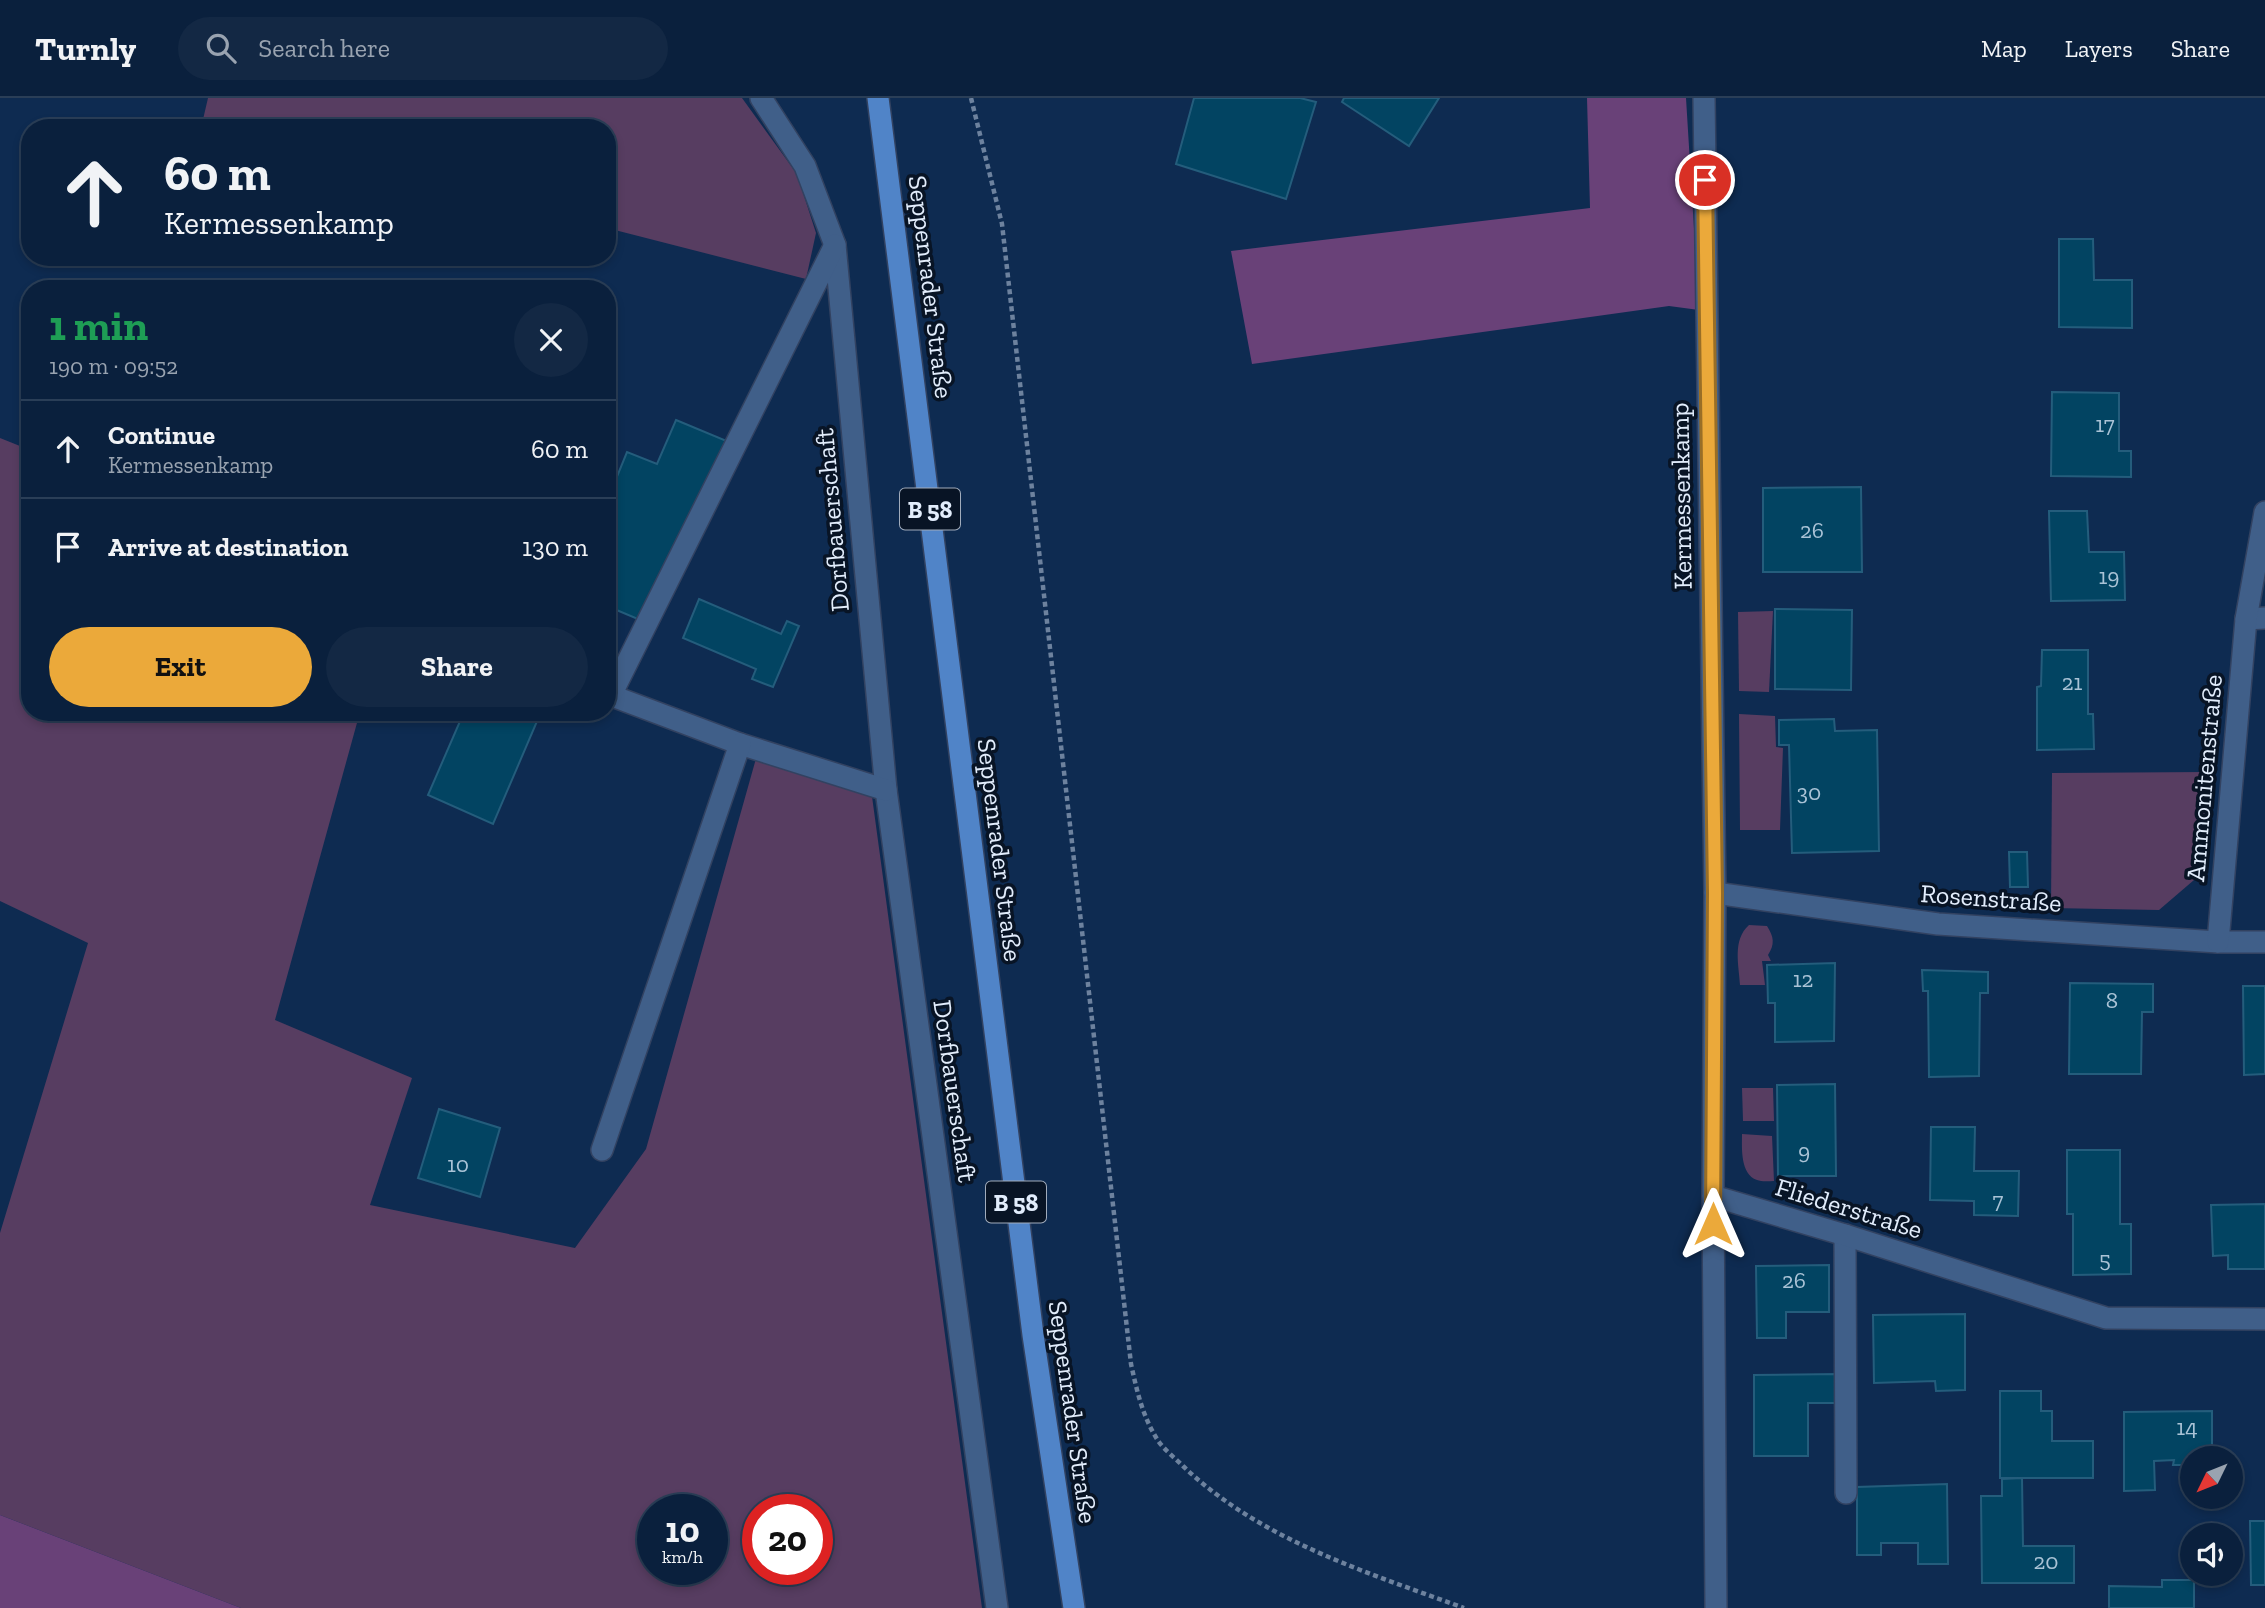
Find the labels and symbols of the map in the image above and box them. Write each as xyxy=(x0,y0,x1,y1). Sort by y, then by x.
pin xyxy=(1675,150,1735,210)
street label: Seppenrader Straße xyxy=(901,174,961,400)
street label: Kermessenkamp xyxy=(1663,402,1699,590)
house number: 17 xyxy=(2095,410,2115,438)
street label: Dorfbauerschaft xyxy=(808,427,856,613)
road number: B 58 xyxy=(900,488,960,530)
house number: 26 xyxy=(1800,516,1824,544)
house number: 19 xyxy=(2098,562,2120,590)
house number: 21 xyxy=(2062,668,2082,696)
street label: Ammonitenstraße xyxy=(2179,673,2229,883)
street label: Seppenrader Straße xyxy=(970,737,1030,963)
house number: 30 xyxy=(1797,778,1821,806)
street label: Rosenstraße xyxy=(1919,877,2063,919)
house number: 12 xyxy=(1793,965,1813,993)
house number: 8 xyxy=(2106,986,2118,1014)
street label: Dorfbauerschaft xyxy=(926,998,984,1185)
house number: 9 xyxy=(1798,1137,1810,1165)
house number: 10 xyxy=(447,1150,469,1178)
street label: Fliederstraße xyxy=(1772,1170,1926,1246)
road number: B 58 xyxy=(986,1182,1046,1222)
house number: 7 xyxy=(1993,1186,2004,1214)
position arrow xyxy=(1676,1187,1750,1261)
house number: 5 xyxy=(2099,1245,2111,1273)
house number: 26 xyxy=(1782,1266,1806,1294)
street label: Seppenrader Straße xyxy=(1042,1299,1104,1525)
house number: 14 xyxy=(2176,1413,2198,1441)
north arrow xyxy=(2180,1446,2244,1508)
speed limit sign: 20 xyxy=(742,1494,833,1585)
house number: 20 xyxy=(2033,1547,2059,1575)

